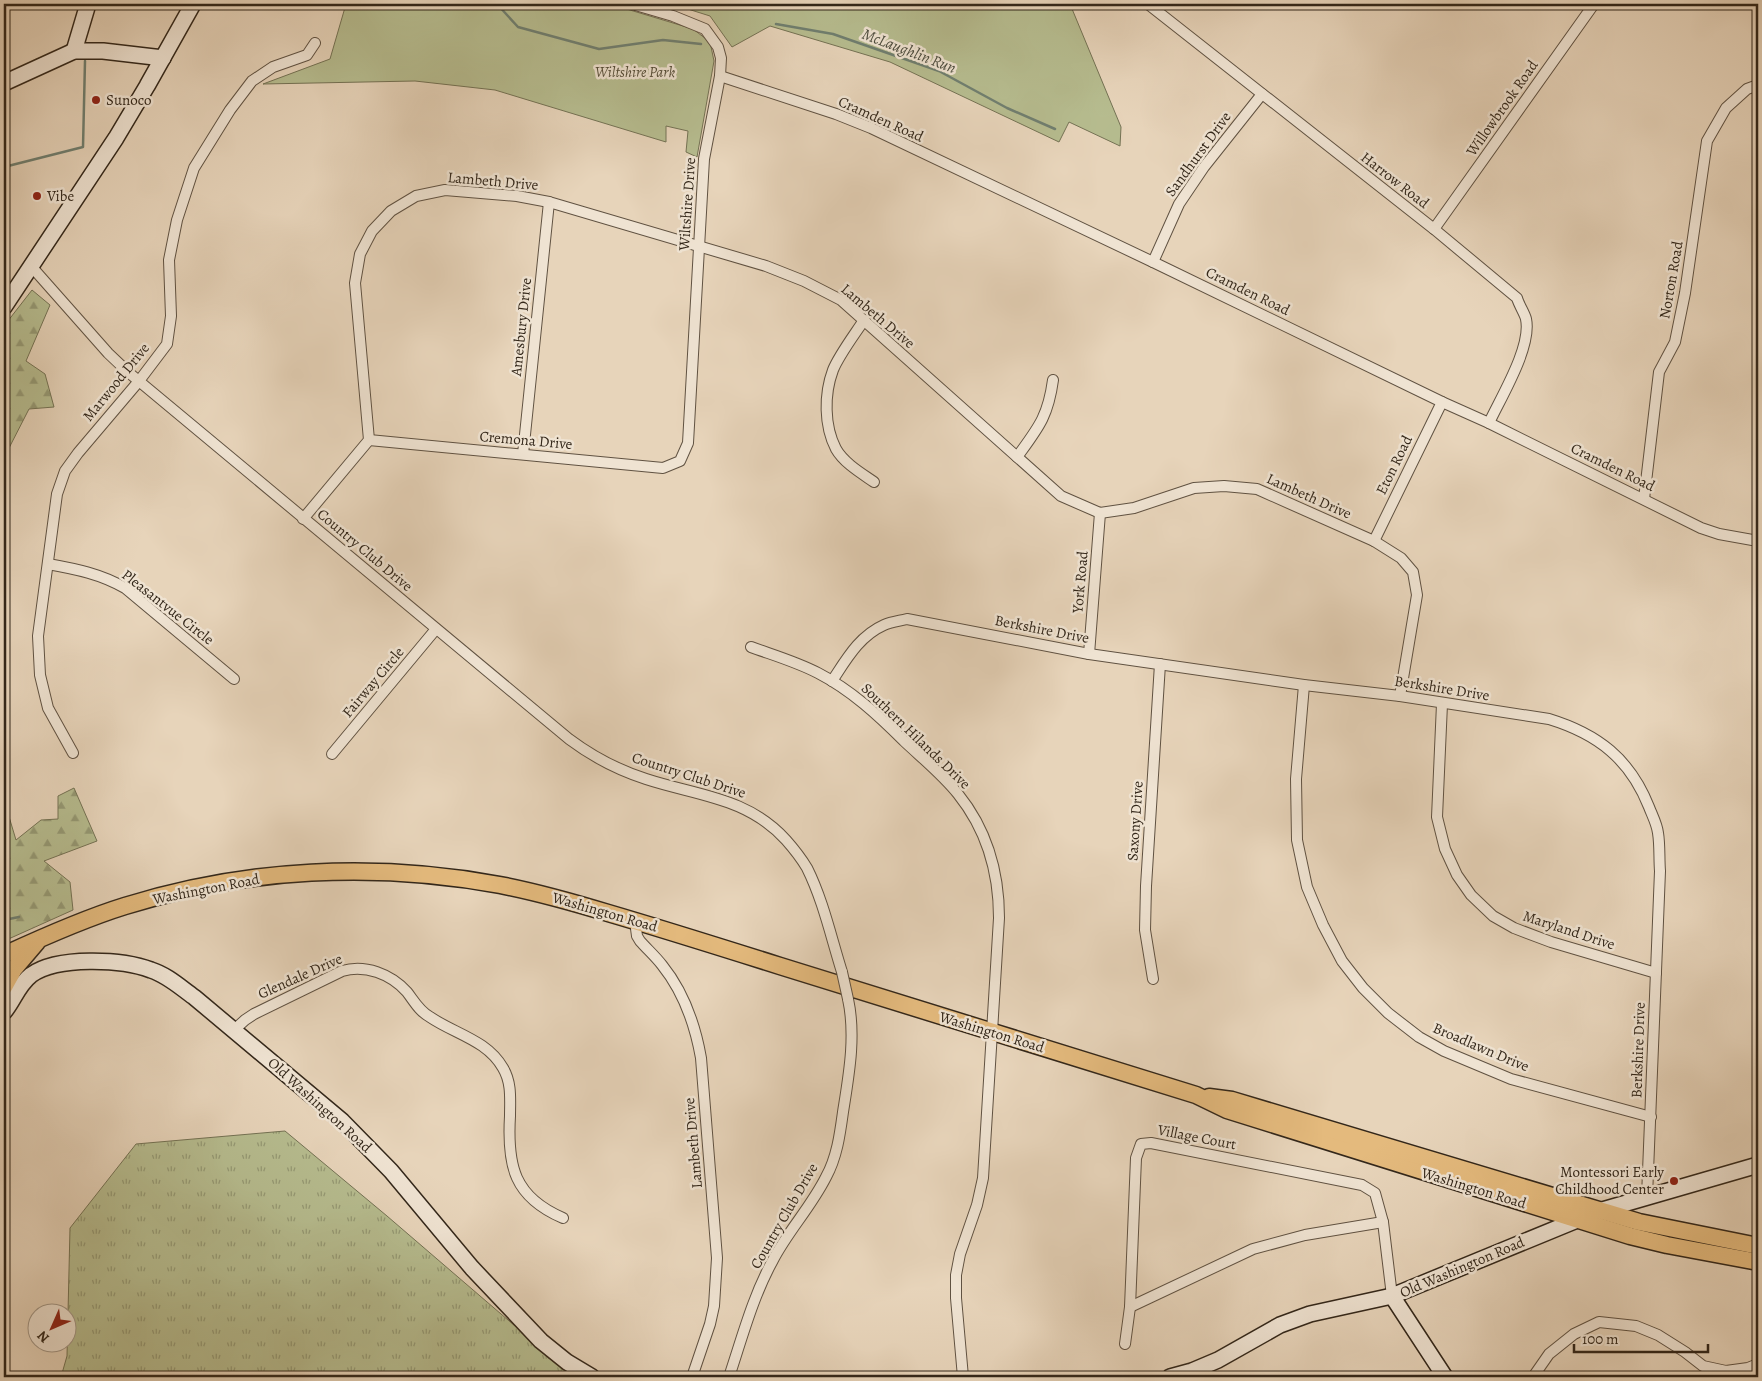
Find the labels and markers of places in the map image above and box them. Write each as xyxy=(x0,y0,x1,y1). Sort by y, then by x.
place label: Sunoco xyxy=(106,90,151,110)
marker: Sunoco xyxy=(90,94,102,106)
place label: Vibe xyxy=(46,186,74,206)
marker: Vibe xyxy=(31,190,43,202)
place label: Montessori Early Childhood Center xyxy=(1555,1162,1664,1199)
marker: Montessori Early Childhood Center xyxy=(1668,1175,1680,1187)

